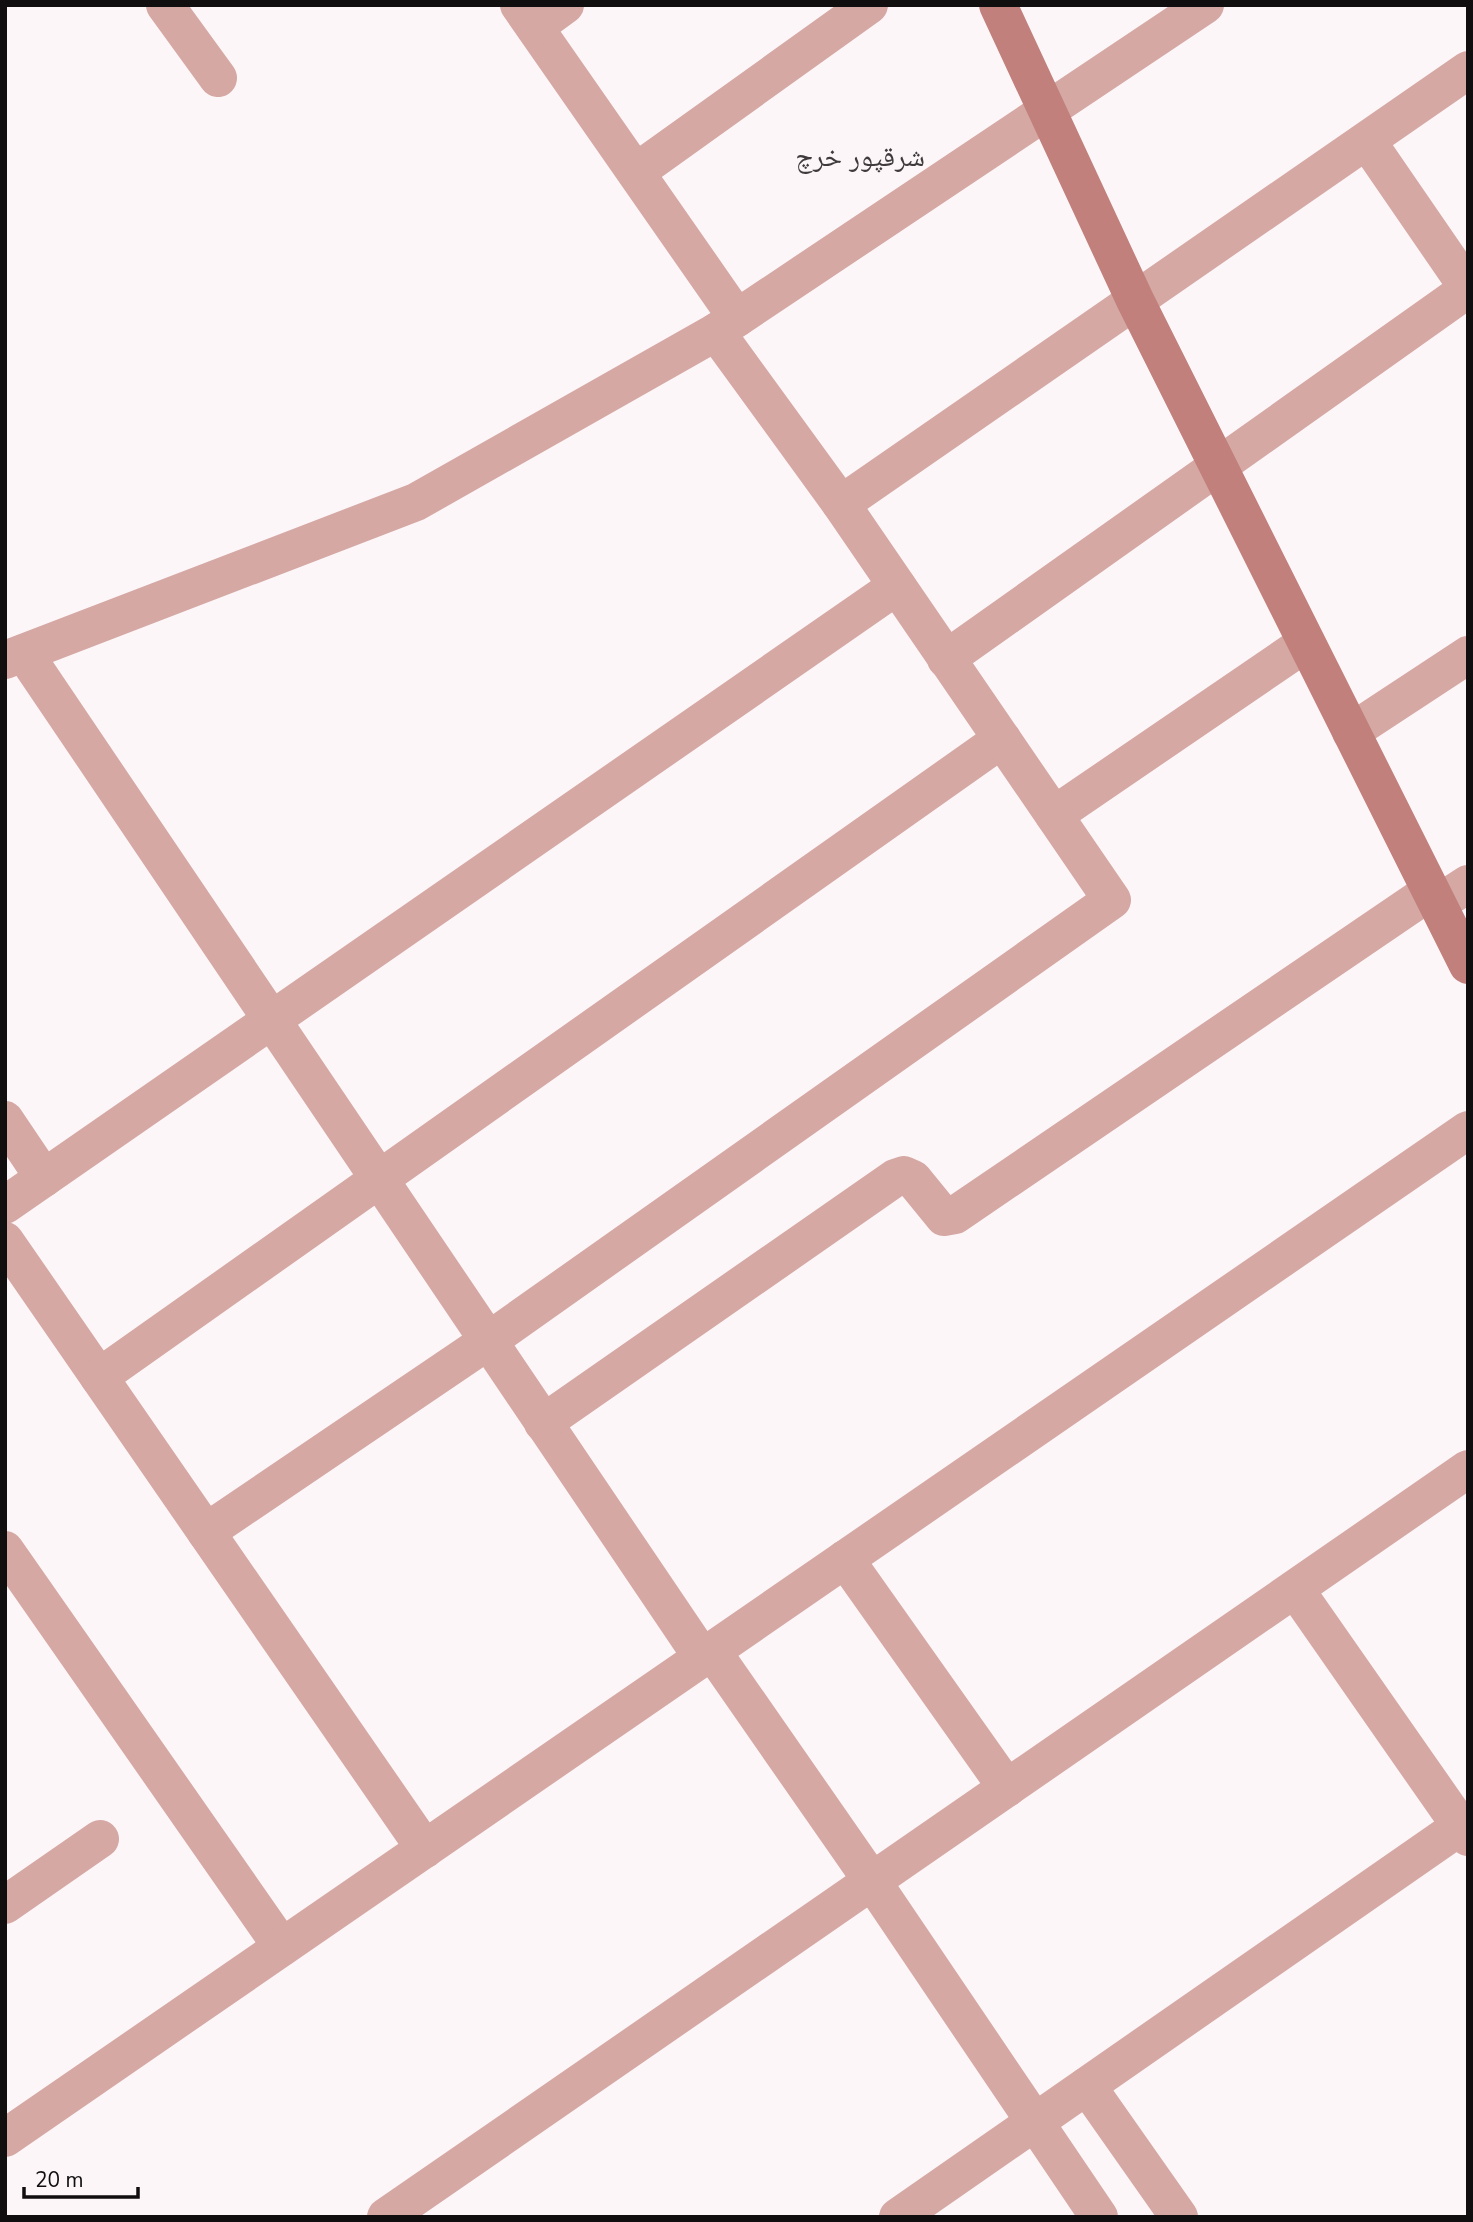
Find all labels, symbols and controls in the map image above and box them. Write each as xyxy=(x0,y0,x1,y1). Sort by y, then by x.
district label: شرقپور خرچ xyxy=(795,138,925,176)
scale bar xyxy=(24,2156,138,2200)
text: 20 m xyxy=(35,2166,84,2194)

